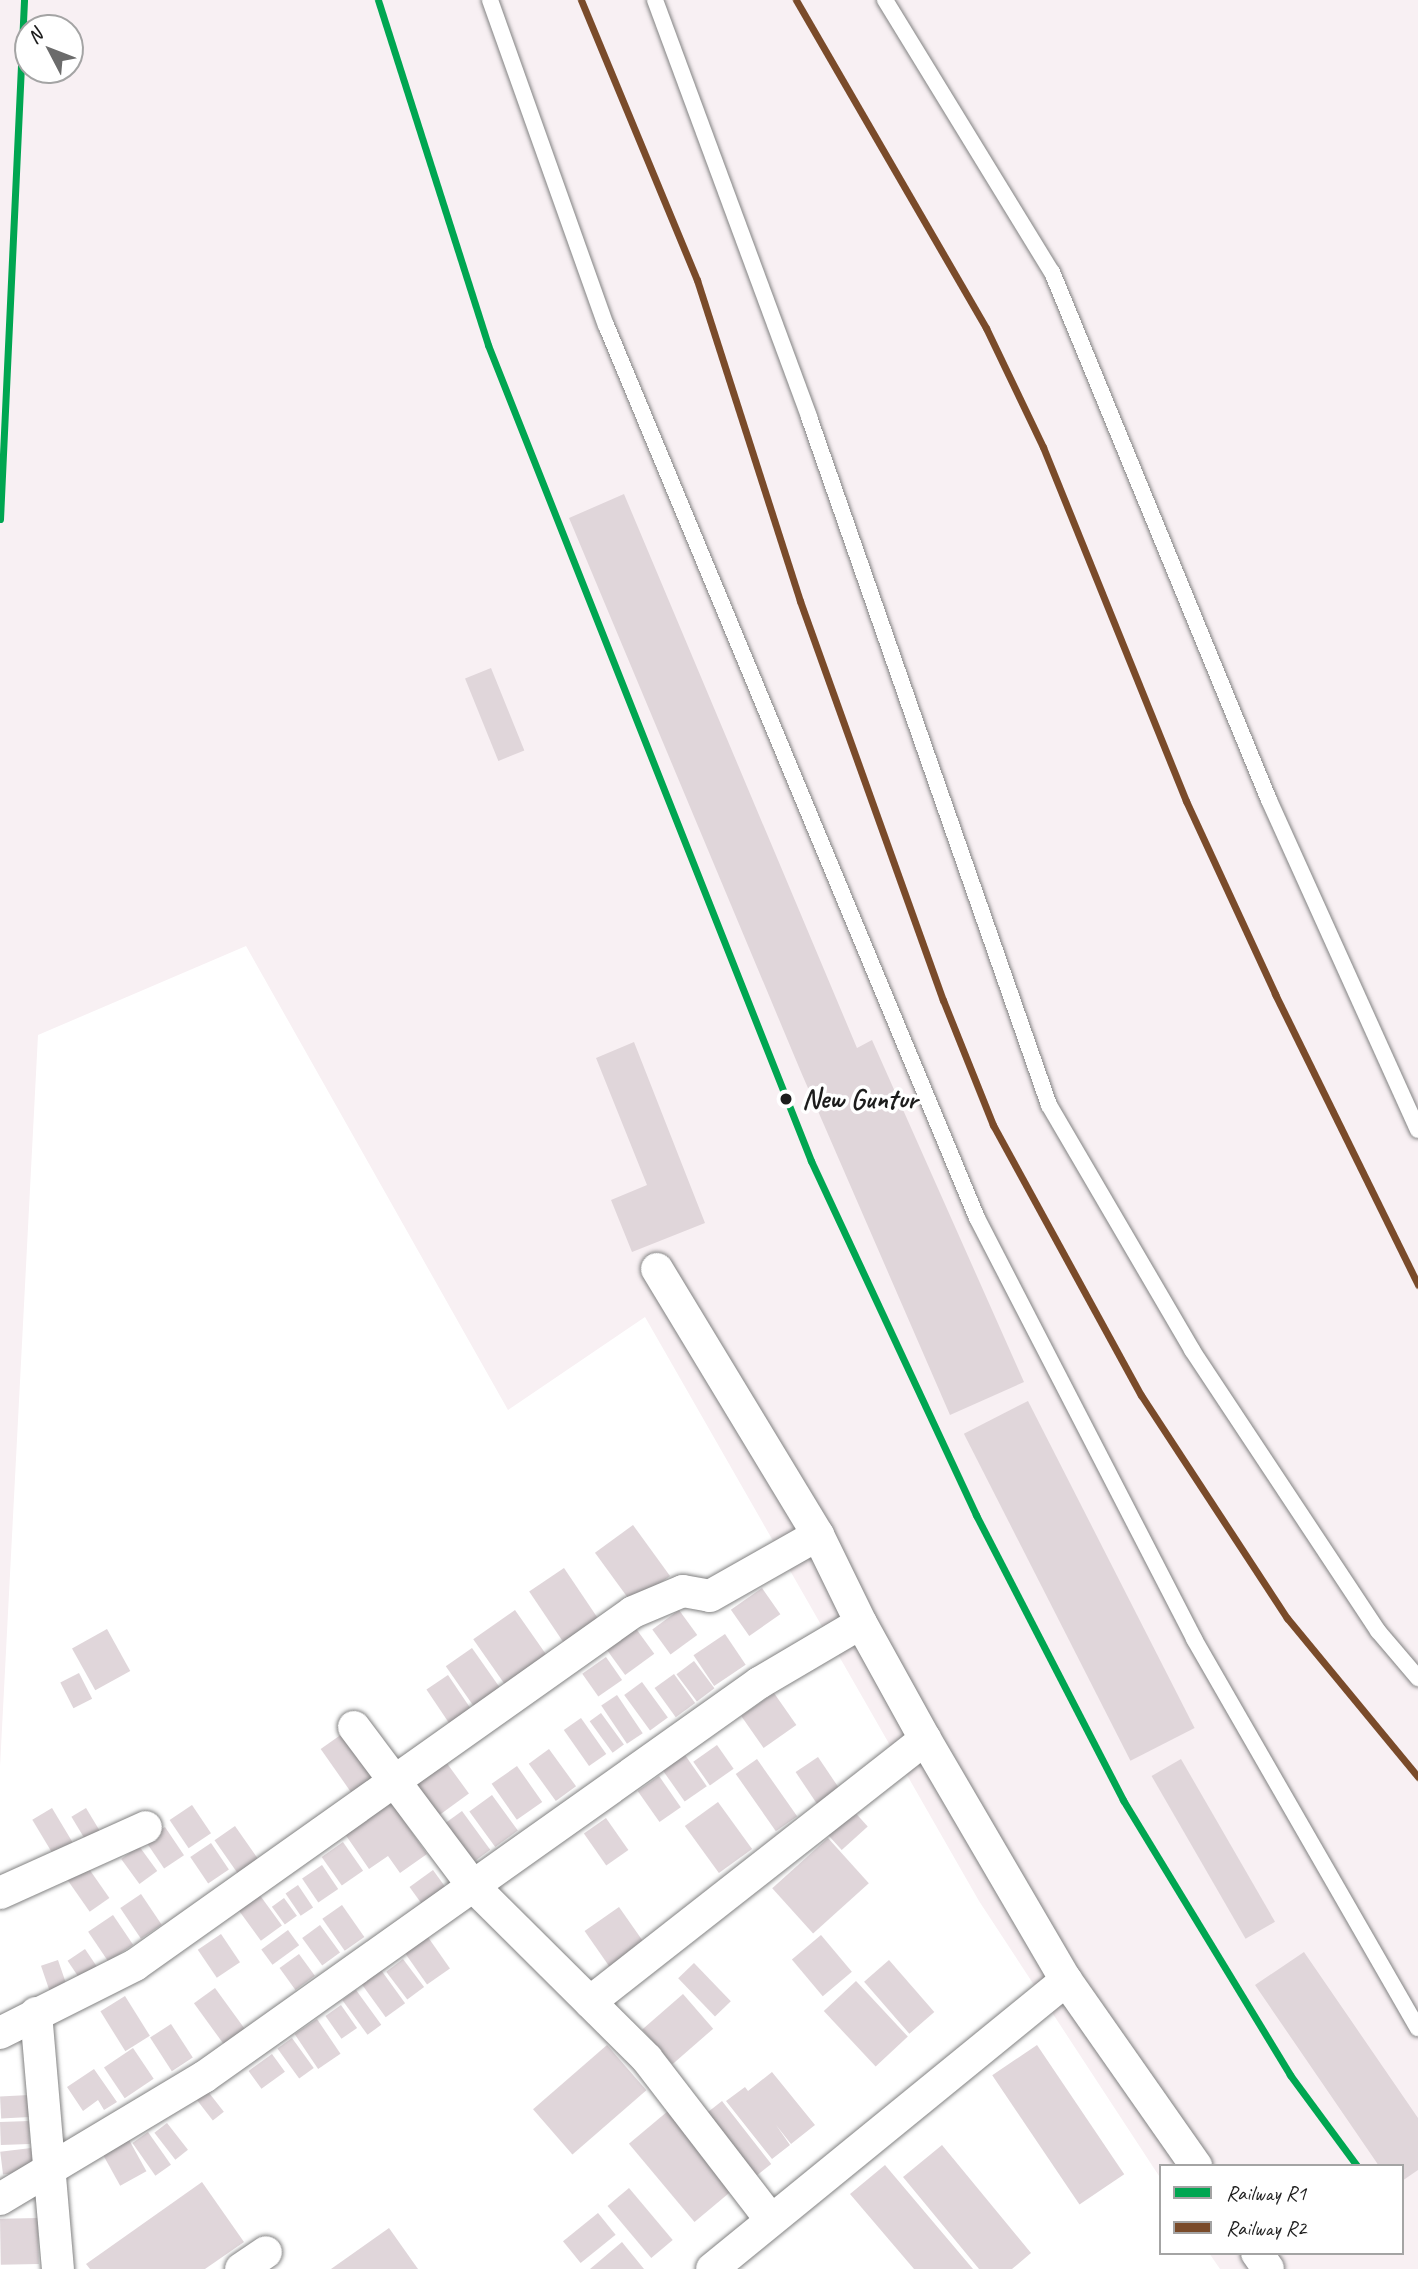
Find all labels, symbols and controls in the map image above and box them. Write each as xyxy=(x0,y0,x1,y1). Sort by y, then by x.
north arrow xyxy=(14,14,84,84)
text: N xyxy=(22,24,48,49)
place label: New Guntur xyxy=(802,1082,917,1116)
marker: New Guntur xyxy=(776,1089,796,1109)
legend xyxy=(1159,2164,1404,2255)
text: Railway R1 xyxy=(1226,2180,1306,2206)
text: Railway R2 xyxy=(1226,2215,1306,2241)

